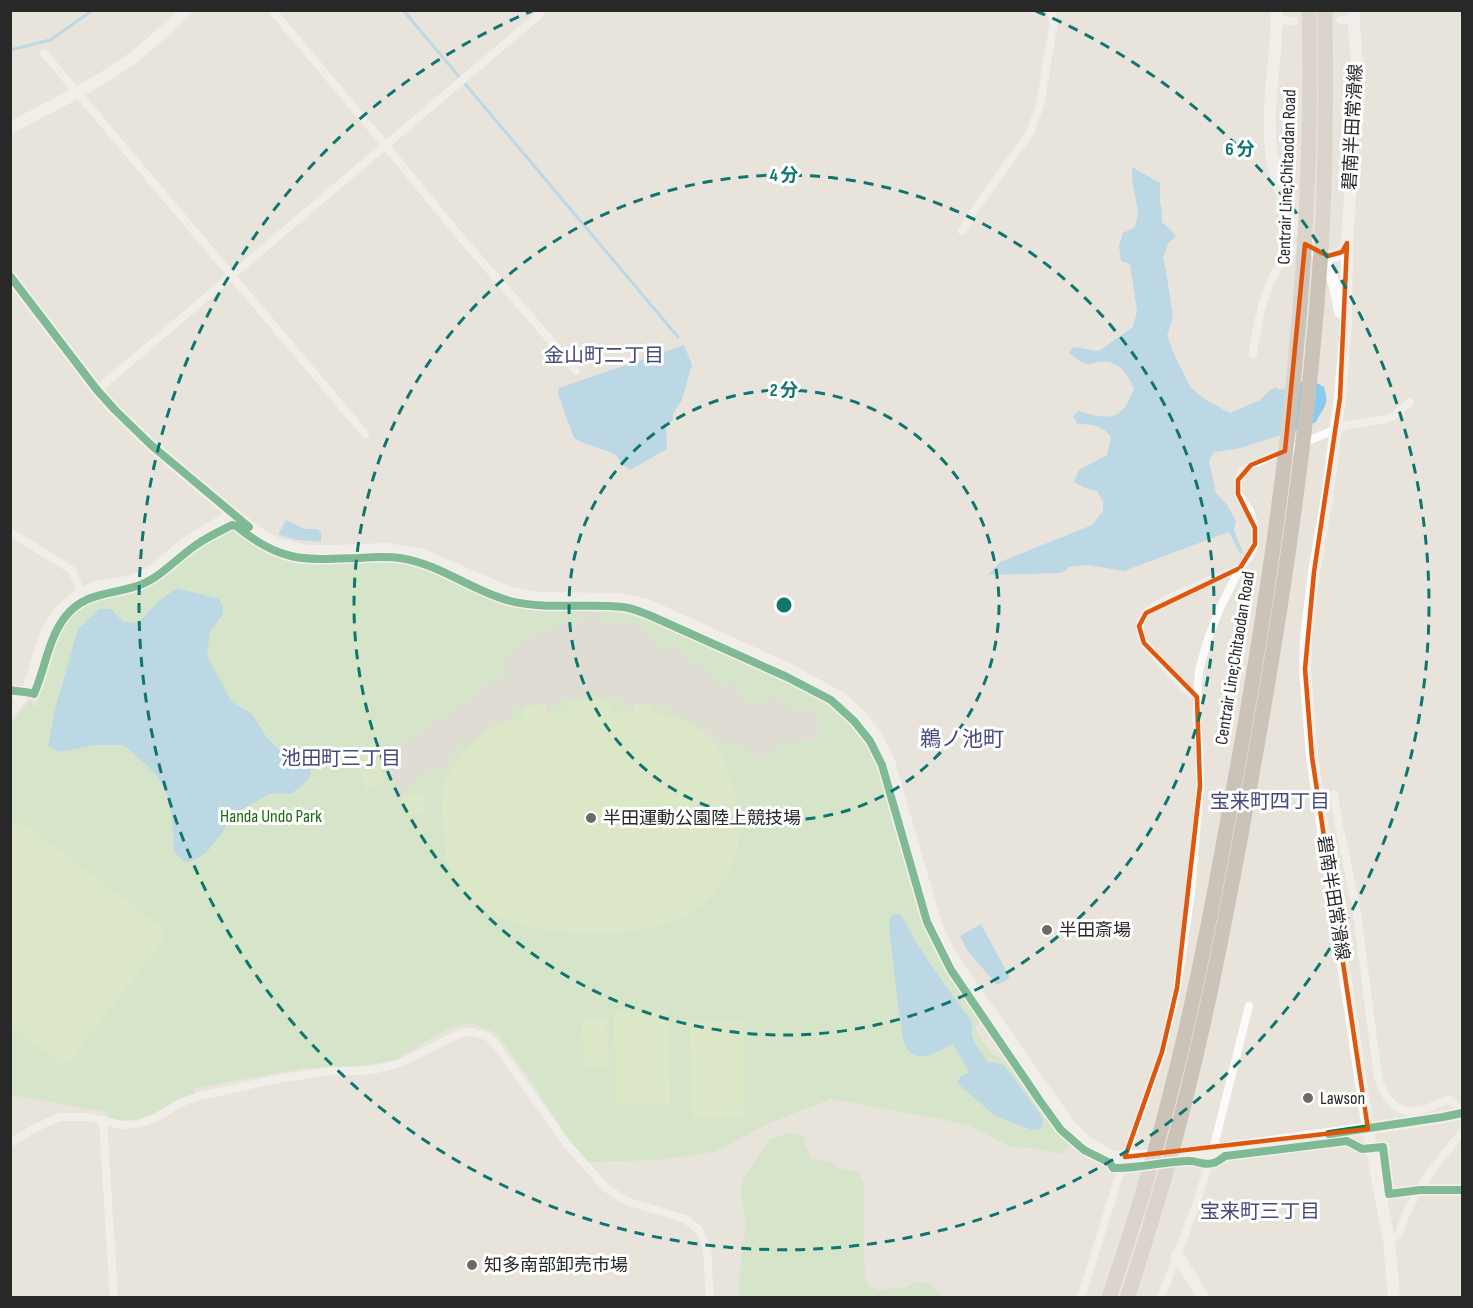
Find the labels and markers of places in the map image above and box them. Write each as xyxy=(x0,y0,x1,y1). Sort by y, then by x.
centre of rings xyxy=(774,595,794,615)
place label: 半田運動公園陸上競技場 xyxy=(603,808,801,829)
marker: 半田運動公園陸上競技場 xyxy=(584,811,598,825)
place label: 半田斎場 xyxy=(1059,920,1131,941)
marker: 半田斎場 xyxy=(1040,923,1054,937)
place label: Lawson xyxy=(1320,1088,1365,1109)
marker: Lawson xyxy=(1301,1091,1315,1105)
place label: 知多南部卸売市場 xyxy=(484,1255,628,1276)
marker: 知多南部卸売市場 xyxy=(465,1258,479,1272)

